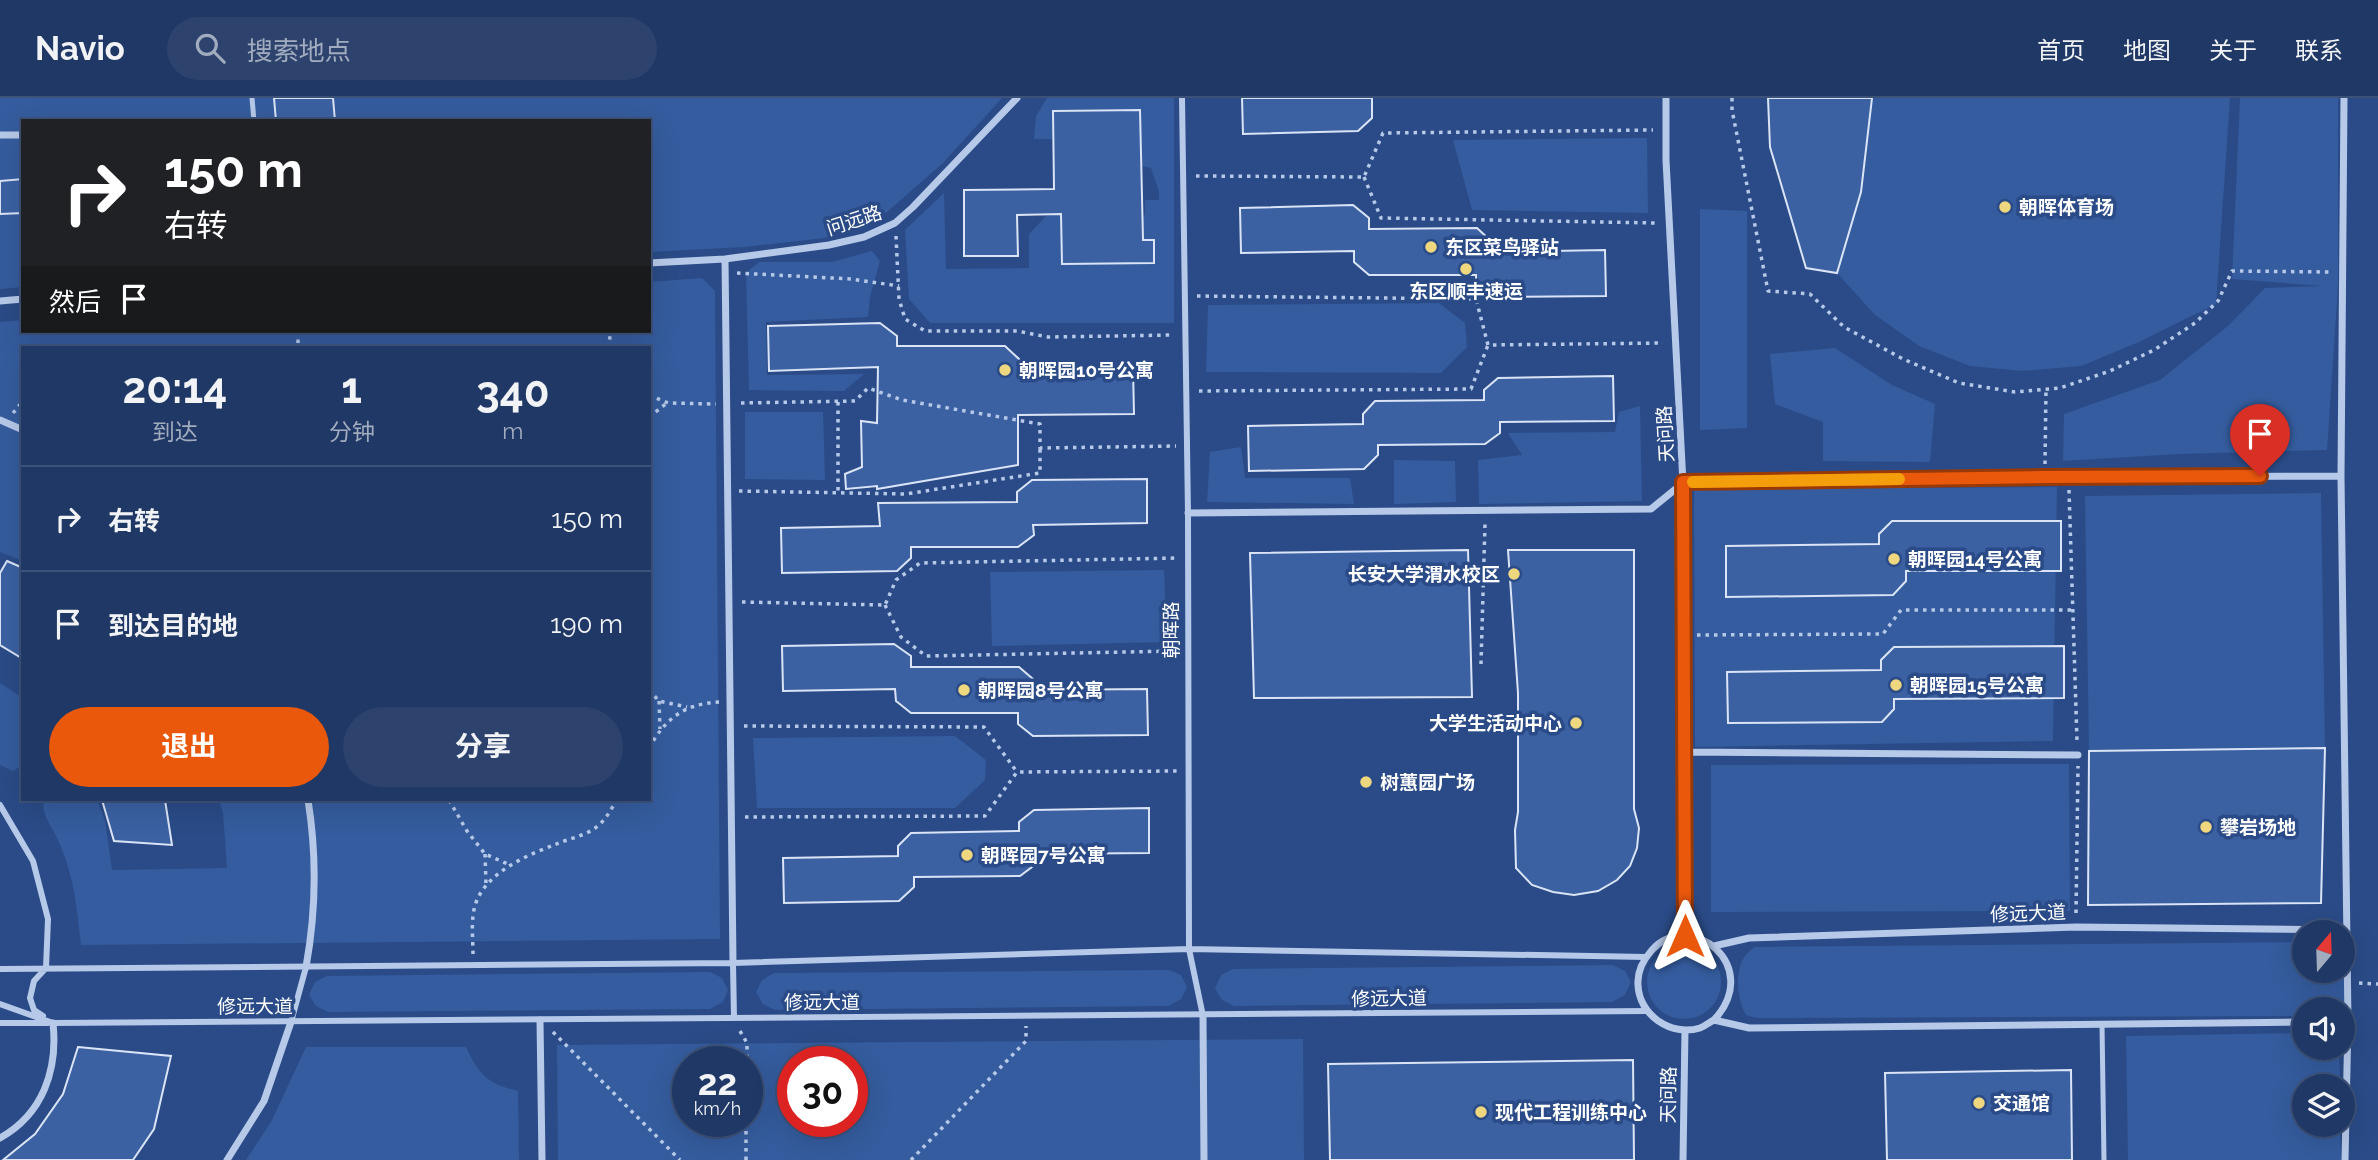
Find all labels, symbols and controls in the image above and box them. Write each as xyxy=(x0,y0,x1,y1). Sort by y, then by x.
search box xyxy=(167,17,657,80)
text: Navio xyxy=(35,29,125,68)
icon: search xyxy=(191,29,229,67)
text: 搜索地点 xyxy=(247,36,351,66)
text: 首页 xyxy=(2037,36,2085,65)
text: 地图 xyxy=(2123,36,2171,65)
text: 关于 xyxy=(2209,36,2257,65)
text: 联系 xyxy=(2295,36,2343,65)
text: 150 m xyxy=(164,141,303,198)
icon: right xyxy=(49,147,140,238)
place label: 朝晖体育场 xyxy=(2019,196,2114,218)
marker: 朝晖体育场 xyxy=(1997,199,2013,215)
street label: 问远路 xyxy=(823,201,885,239)
text: 右转 xyxy=(164,207,228,244)
place label: 东区菜鸟驿站 xyxy=(1445,236,1559,258)
marker: 东区菜鸟驿站 xyxy=(1423,239,1439,255)
marker: 东区顺丰速运 xyxy=(1458,261,1474,277)
icon: arrive xyxy=(115,280,153,318)
place label: 东区顺丰速运 xyxy=(1409,280,1523,302)
text: 然后 xyxy=(49,287,101,317)
place label: 朝晖园10号公寓 xyxy=(1019,359,1154,381)
marker: 朝晖园10号公寓 xyxy=(997,362,1013,378)
text: 20:14 xyxy=(123,364,227,413)
text: 1 xyxy=(341,364,362,413)
text: 340 xyxy=(476,368,549,417)
pin xyxy=(2230,404,2290,476)
street label: 天问路 xyxy=(1653,405,1677,463)
icon: arrive xyxy=(2241,415,2279,453)
text: m xyxy=(502,417,523,444)
text: 到达 xyxy=(152,418,198,445)
text: 分钟 xyxy=(329,418,375,445)
icon: right xyxy=(49,500,87,538)
text: 150 m xyxy=(551,504,623,534)
text: 右转 xyxy=(108,506,160,536)
place label: 朝晖园14号公寓 xyxy=(1908,548,2042,570)
marker: 朝晖园14号公寓 xyxy=(1886,551,1902,567)
place label: 长安大学渭水校区 xyxy=(1348,563,1500,585)
marker: 长安大学渭水校区 xyxy=(1506,566,1522,582)
street label: 朝晖路 xyxy=(1160,601,1182,659)
icon: arrive xyxy=(49,605,87,643)
text: 190 m xyxy=(550,609,623,639)
text: 到达目的地 xyxy=(108,611,238,641)
place label: 朝晖园15号公寓 xyxy=(1910,674,2044,696)
marker: 朝晖园15号公寓 xyxy=(1888,677,1904,693)
place label: 朝晖园8号公寓 xyxy=(978,679,1103,701)
marker: 朝晖园8号公寓 xyxy=(956,682,972,698)
button: 退出 xyxy=(49,707,329,787)
button: 分享 xyxy=(343,707,623,787)
place label: 大学生活动中心 xyxy=(1429,712,1562,734)
marker: 大学生活动中心 xyxy=(1568,715,1584,731)
place label: 树蕙园广场 xyxy=(1380,771,1475,793)
marker: 树蕙园广场 xyxy=(1358,774,1374,790)
place label: 攀岩场地 xyxy=(2220,816,2296,838)
marker: 攀岩场地 xyxy=(2198,819,2214,835)
place label: 朝晖园7号公寓 xyxy=(981,844,1106,866)
marker: 朝晖园7号公寓 xyxy=(959,847,975,863)
position arrow xyxy=(1648,899,1722,973)
street label: 修远大道 xyxy=(1990,901,2066,925)
north arrow xyxy=(2292,920,2356,984)
map controls xyxy=(2292,920,2355,1137)
street label: 修远大道 xyxy=(1351,986,1427,1010)
street label: 修远大道 xyxy=(784,991,860,1013)
street label: 修远大道 xyxy=(217,995,293,1017)
button: sound xyxy=(2292,997,2355,1060)
speed limit sign: 30 xyxy=(777,1046,868,1137)
text: 22 xyxy=(698,1062,737,1103)
street label: 天问路 xyxy=(1657,1066,1679,1124)
button: layers xyxy=(2292,1074,2355,1137)
place label: 交通馆 xyxy=(1993,1092,2050,1114)
marker: 交通馆 xyxy=(1971,1095,1987,1111)
text: km/h xyxy=(694,1098,741,1119)
place label: 现代工程训练中心 xyxy=(1495,1101,1647,1123)
marker: 现代工程训练中心 xyxy=(1473,1104,1489,1120)

